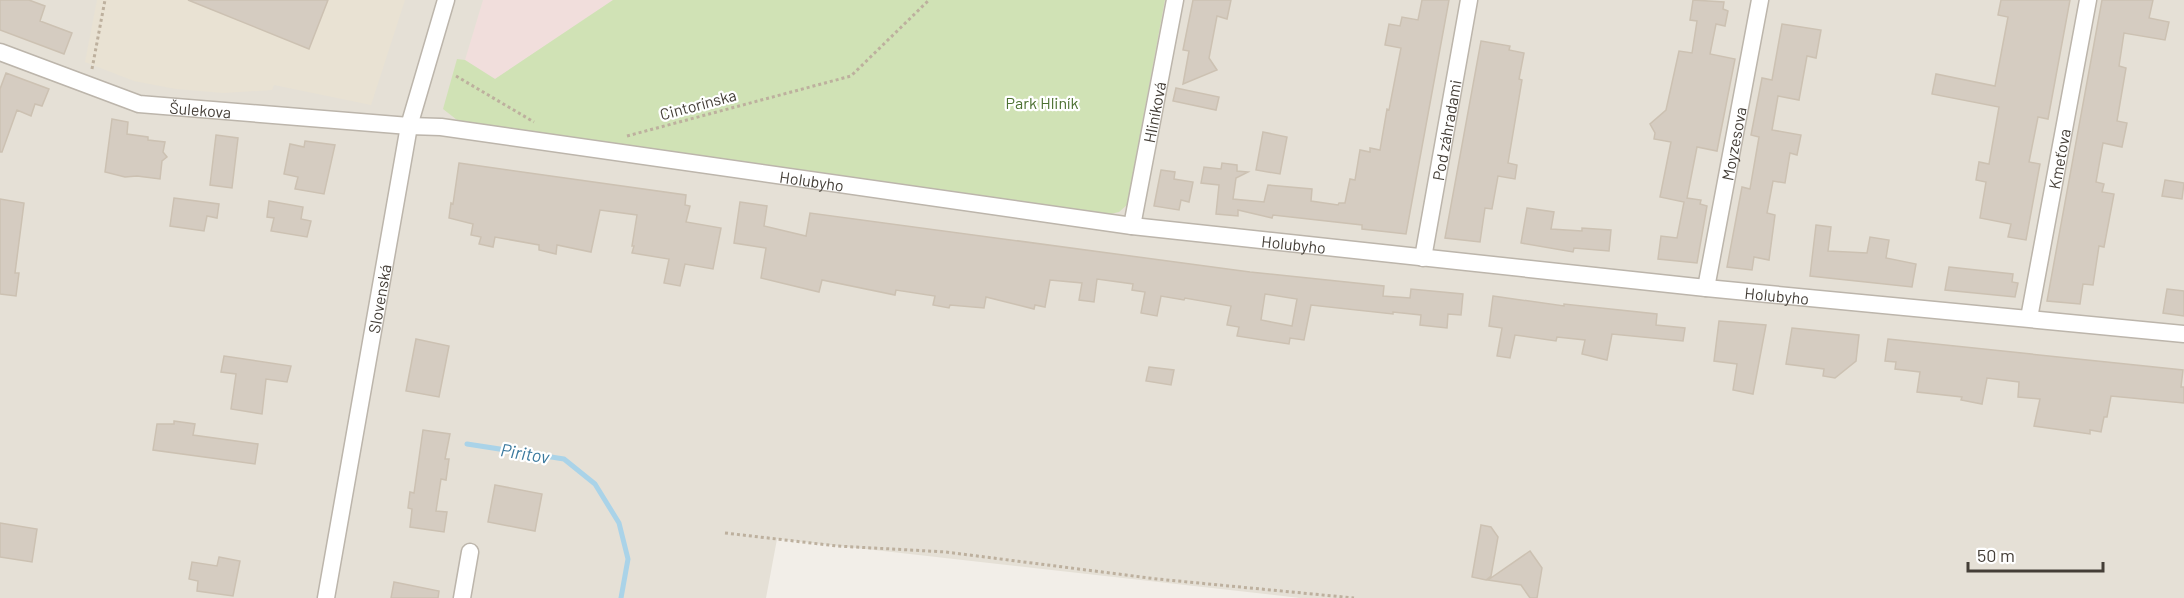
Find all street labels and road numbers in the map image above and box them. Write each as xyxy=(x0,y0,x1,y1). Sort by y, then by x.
street label: Pod záhradami xyxy=(1428,78,1464,182)
street label: Hliníková xyxy=(1139,80,1169,144)
street label: Cintorínska xyxy=(658,85,738,123)
street label: Šulekova xyxy=(169,97,232,121)
street label: Moyzesova xyxy=(1717,105,1749,182)
street label: Kmeťova xyxy=(2044,127,2073,190)
street label: Holubyho xyxy=(779,166,845,194)
street label: Holubyho xyxy=(1261,231,1327,256)
street label: Slovenská xyxy=(363,263,394,335)
street label: Holubyho xyxy=(1744,282,1810,307)

